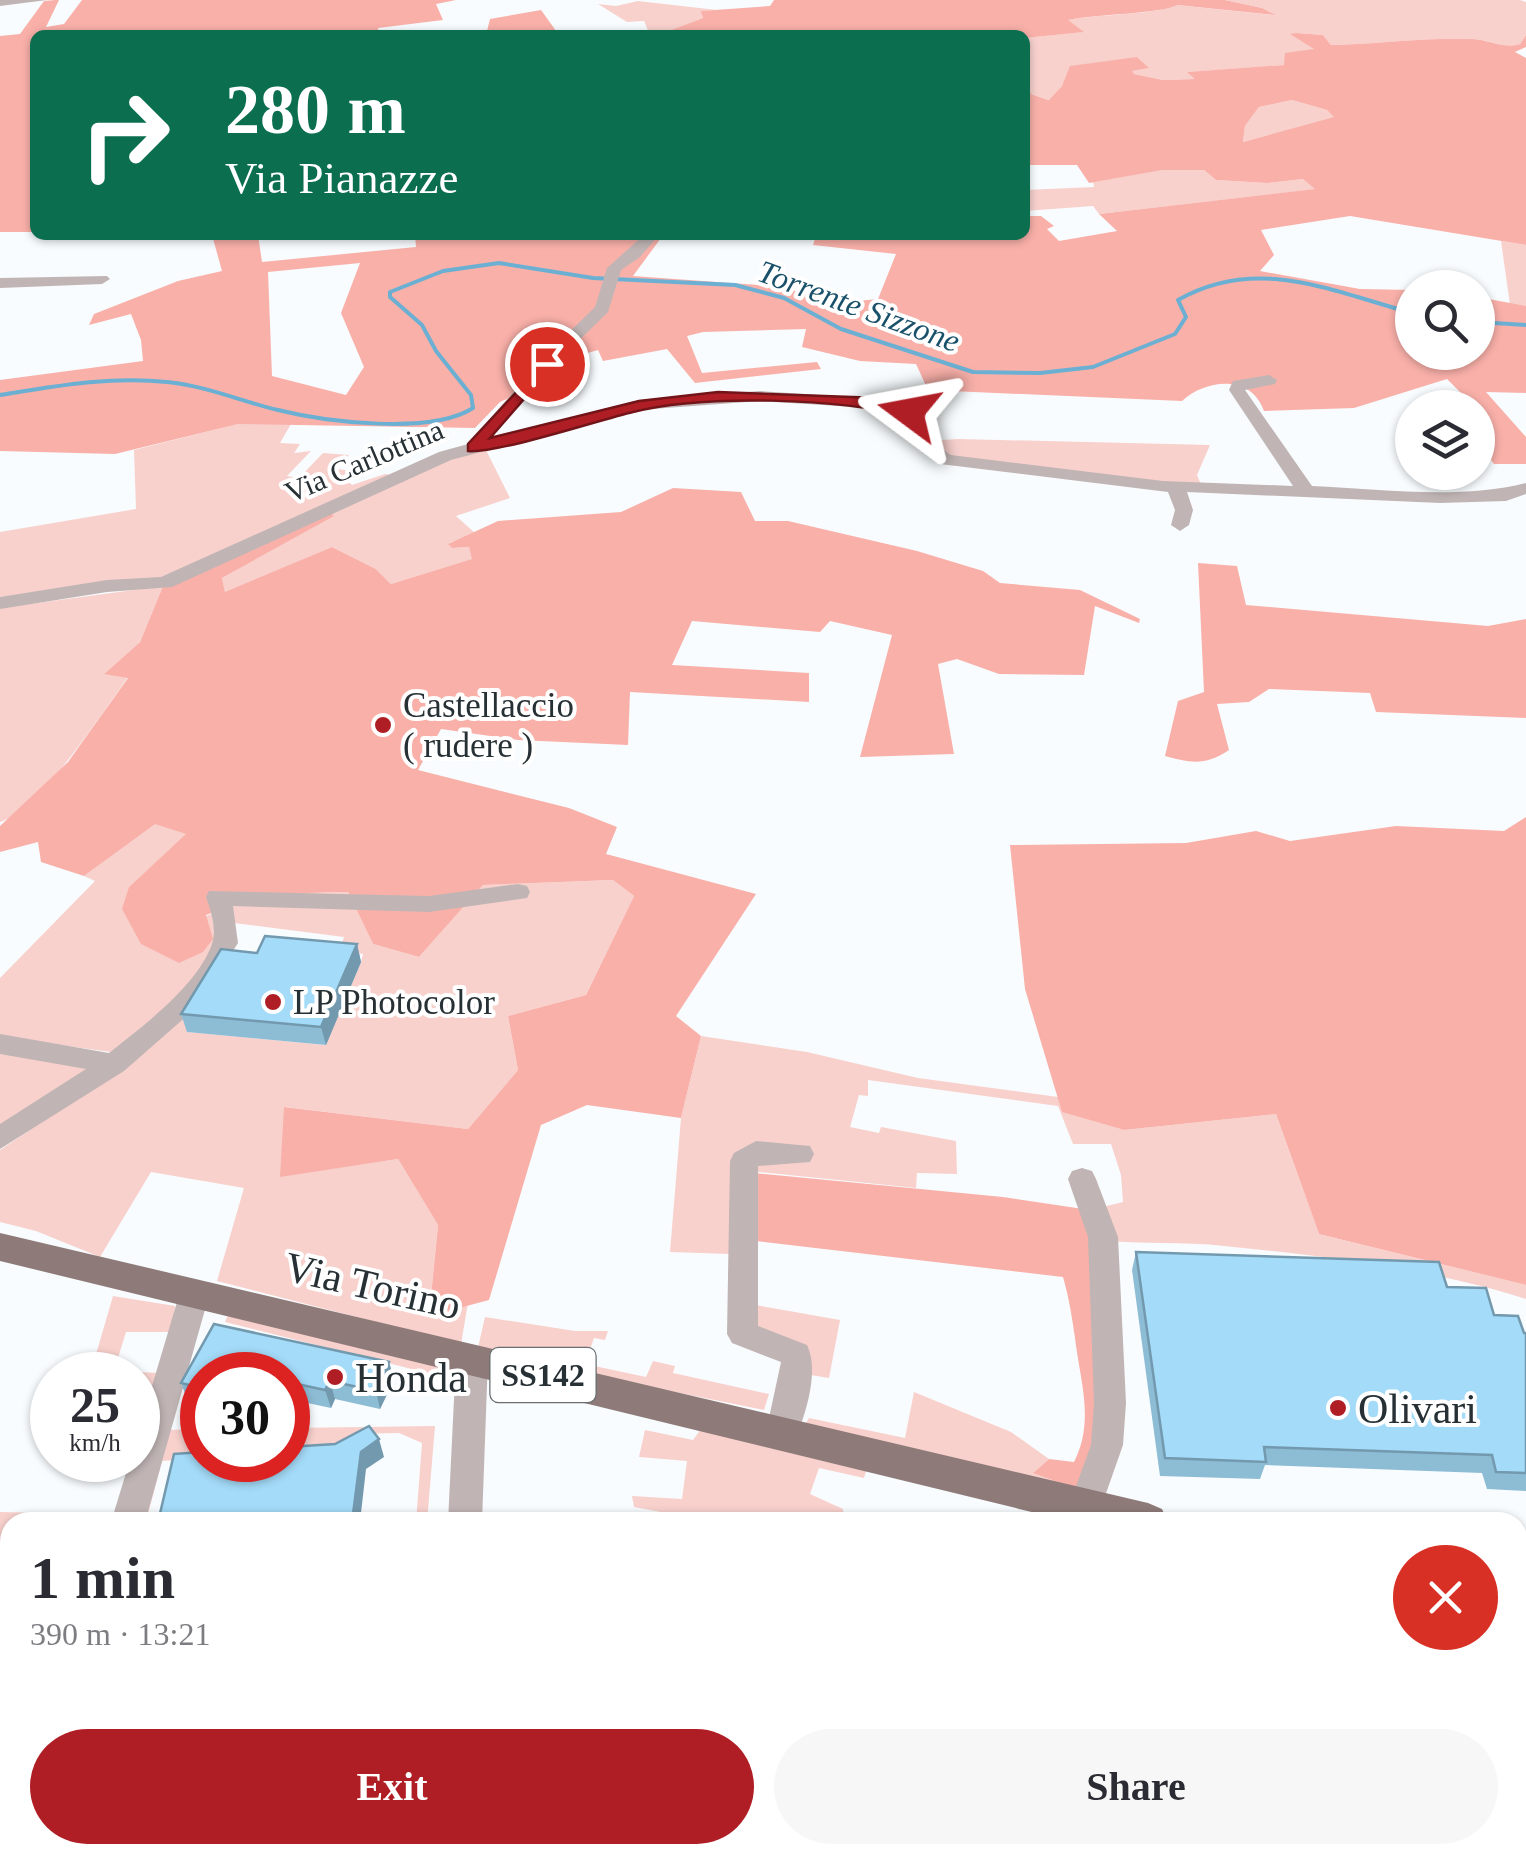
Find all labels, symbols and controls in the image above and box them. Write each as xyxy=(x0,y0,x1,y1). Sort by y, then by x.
icon: right xyxy=(60,70,190,200)
text: 280 m xyxy=(225,71,406,148)
text: Via Pianazze xyxy=(225,153,458,203)
water label: Torrente Sizzone xyxy=(753,253,965,359)
map controls xyxy=(1395,270,1495,490)
button: search xyxy=(1395,270,1495,370)
pin xyxy=(505,322,590,407)
icon: arrive xyxy=(520,337,575,392)
position arrow xyxy=(857,360,961,464)
button: layers xyxy=(1395,390,1495,490)
street label: Via Carlottina xyxy=(280,412,448,509)
place label: Castellaccio ( rudere ) xyxy=(403,686,574,765)
marker: Castellaccio ( rudere ) xyxy=(372,714,394,736)
place label: LP Photocolor xyxy=(293,983,495,1022)
marker: LP Photocolor xyxy=(262,991,284,1013)
street label: Via Torino xyxy=(280,1243,465,1329)
road number: SS142 xyxy=(490,1348,596,1402)
speed limit sign: 30 xyxy=(180,1352,310,1482)
place label: Honda xyxy=(355,1355,467,1401)
marker: Honda xyxy=(324,1366,346,1388)
text: 25 xyxy=(70,1377,120,1433)
place label: Olivari xyxy=(1358,1386,1477,1432)
marker: Olivari xyxy=(1327,1397,1349,1419)
text: km/h xyxy=(69,1429,121,1456)
text: 1 min xyxy=(30,1545,175,1611)
button: close xyxy=(1393,1545,1498,1650)
text: 390 m · 13:21 xyxy=(30,1616,210,1652)
button: Exit xyxy=(30,1729,754,1844)
button: Share xyxy=(774,1729,1498,1844)

